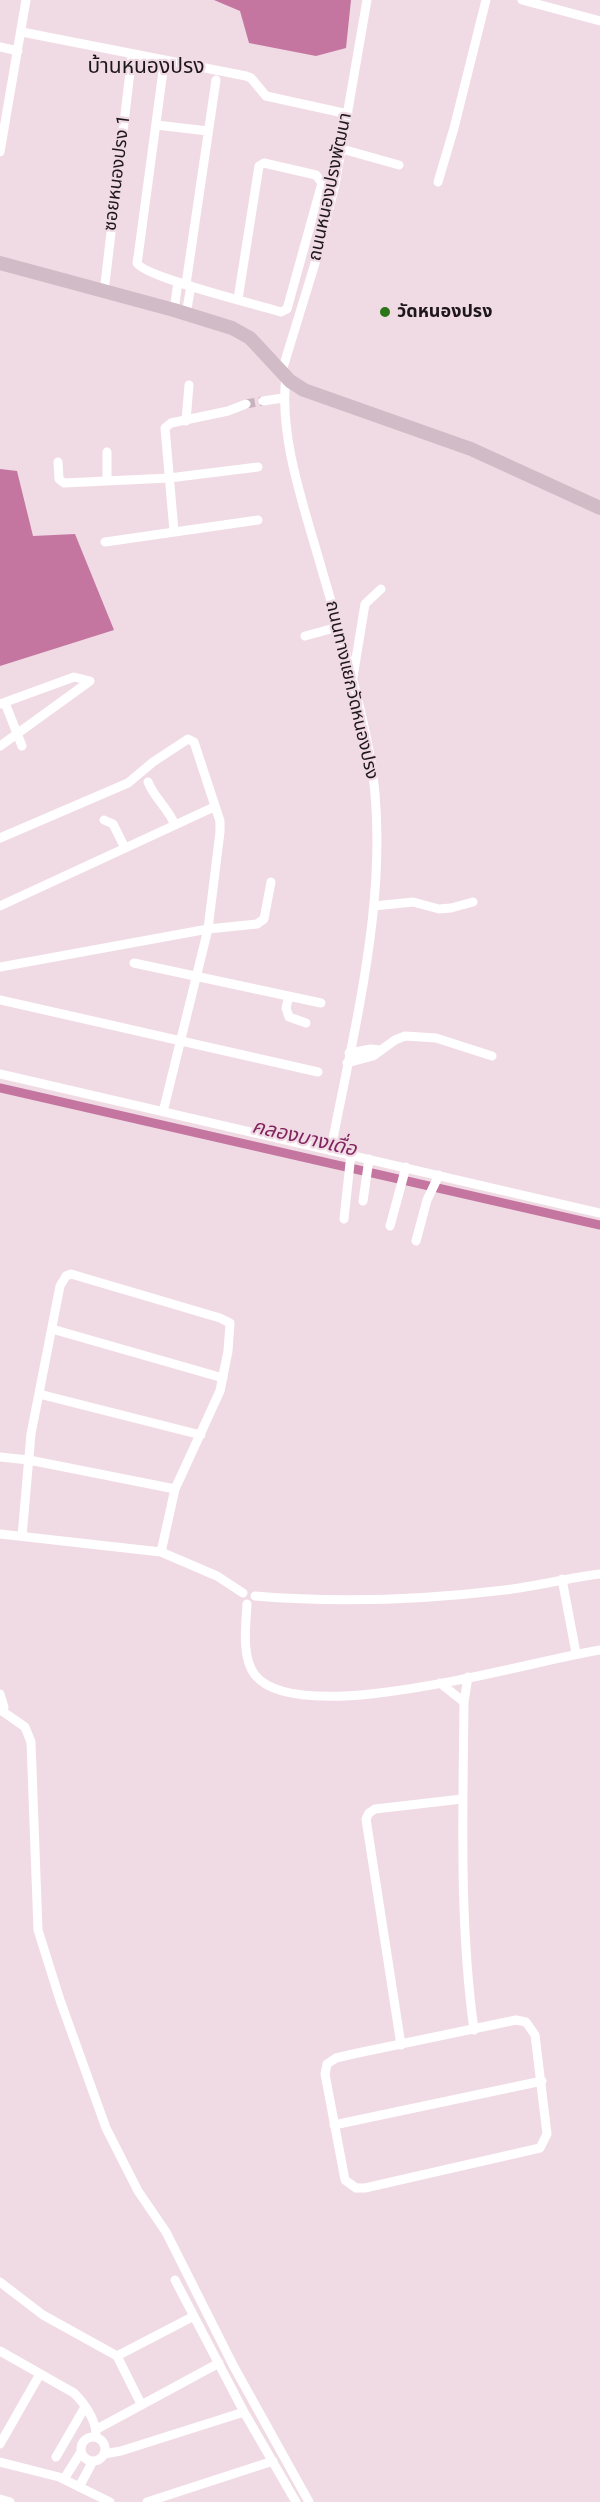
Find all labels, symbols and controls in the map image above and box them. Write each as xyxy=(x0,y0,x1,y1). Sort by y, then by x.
district label: บ้านหนองปรง xyxy=(88,55,204,81)
street label: ถนนหนองปรงพัฒนา xyxy=(305,111,357,263)
street label: ซอยหนองปรง 1 xyxy=(100,114,136,232)
place label: วัดหนองปรง xyxy=(397,301,492,323)
marker: วัดหนองปรง xyxy=(378,305,392,319)
street label: ถนนทางแยกวัดหนองปรง xyxy=(320,598,382,782)
water label: คลองบางเดื่อ xyxy=(249,1115,359,1163)

